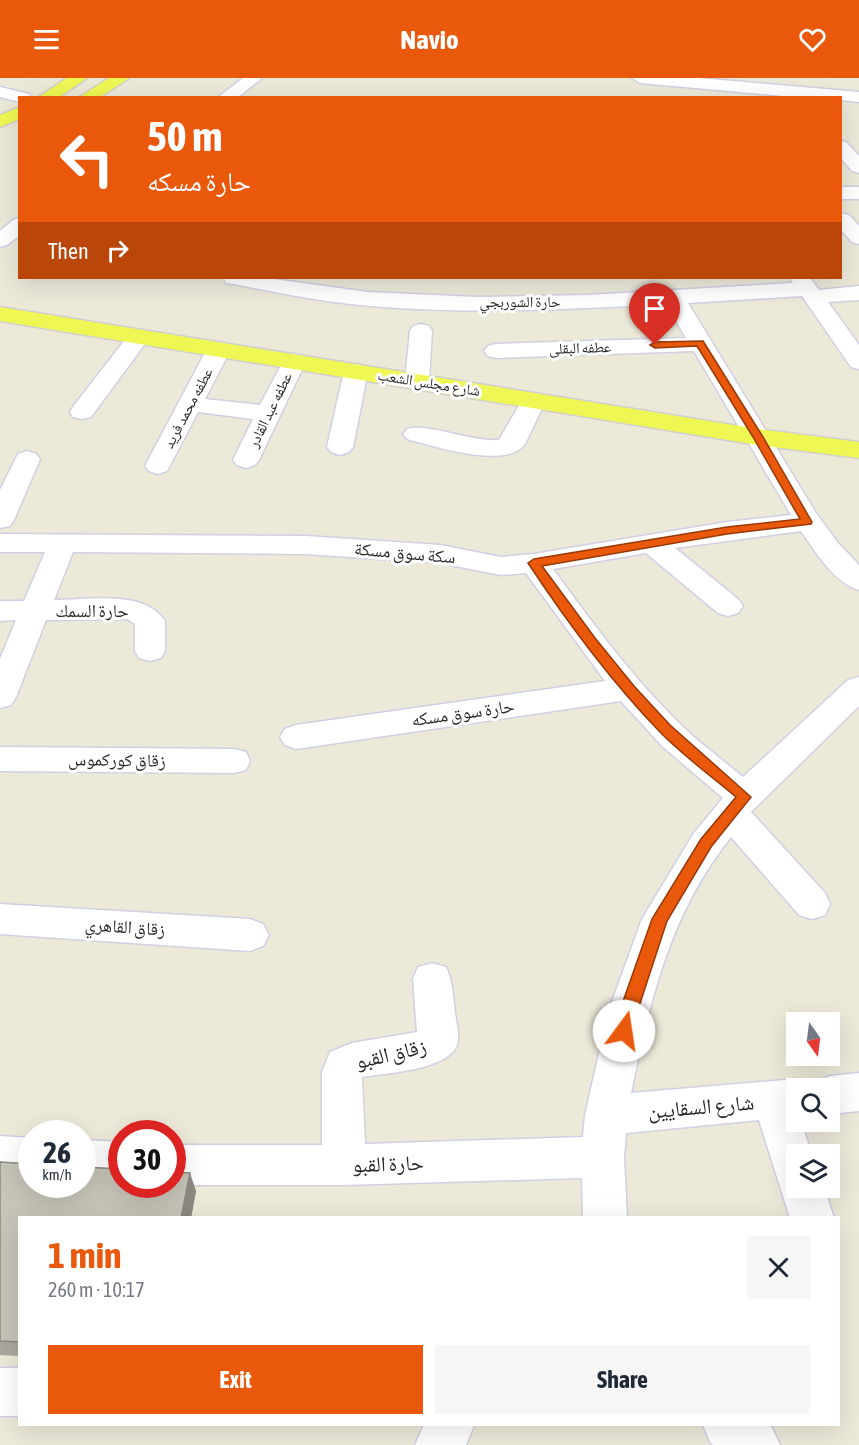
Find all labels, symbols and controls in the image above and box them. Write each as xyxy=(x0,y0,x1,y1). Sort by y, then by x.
icon: menu xyxy=(30,23,63,56)
icon: heart xyxy=(796,23,829,56)
text: Navio xyxy=(400,24,459,55)
text: 50 m xyxy=(147,112,222,160)
icon: left xyxy=(48,120,126,198)
text: حارة مسكه xyxy=(147,166,251,197)
icon: right xyxy=(101,234,134,267)
text: Then xyxy=(48,238,89,264)
pin xyxy=(629,283,680,345)
icon: arrive xyxy=(638,292,671,325)
street label: حارة الشوربجي xyxy=(479,293,561,314)
street label: عطفه البقلى xyxy=(548,338,612,359)
street label: عطفه محمد فريد xyxy=(159,364,217,451)
street label: شارع مجلس الشعب xyxy=(376,366,482,401)
street label: عطفه عبد القادر xyxy=(244,369,296,451)
street label: سكة سوق مسكة xyxy=(353,538,457,568)
street label: حارة السمك xyxy=(55,600,129,621)
street label: حارة سوق مسكه xyxy=(410,695,516,731)
street label: زقاق كوركموس xyxy=(68,748,166,772)
street label: زقاق القاهري xyxy=(84,913,166,944)
position arrow xyxy=(592,999,656,1063)
north arrow xyxy=(786,1012,840,1066)
map controls xyxy=(786,1012,840,1198)
street label: زقاق القبو xyxy=(353,1033,429,1075)
button: search xyxy=(786,1078,840,1132)
street label: شارع السقايين xyxy=(647,1089,755,1125)
speed limit sign: 30 xyxy=(108,1120,186,1198)
text: 26 xyxy=(43,1135,71,1169)
button: layers xyxy=(786,1144,840,1198)
street label: حارة القبو xyxy=(352,1150,424,1177)
text: km/h xyxy=(42,1166,72,1183)
text: 1 min xyxy=(48,1234,122,1276)
button: close xyxy=(747,1236,810,1299)
text: 260 m · 10:17 xyxy=(48,1278,145,1301)
button: Exit xyxy=(48,1345,423,1414)
button: Share xyxy=(435,1345,810,1414)

